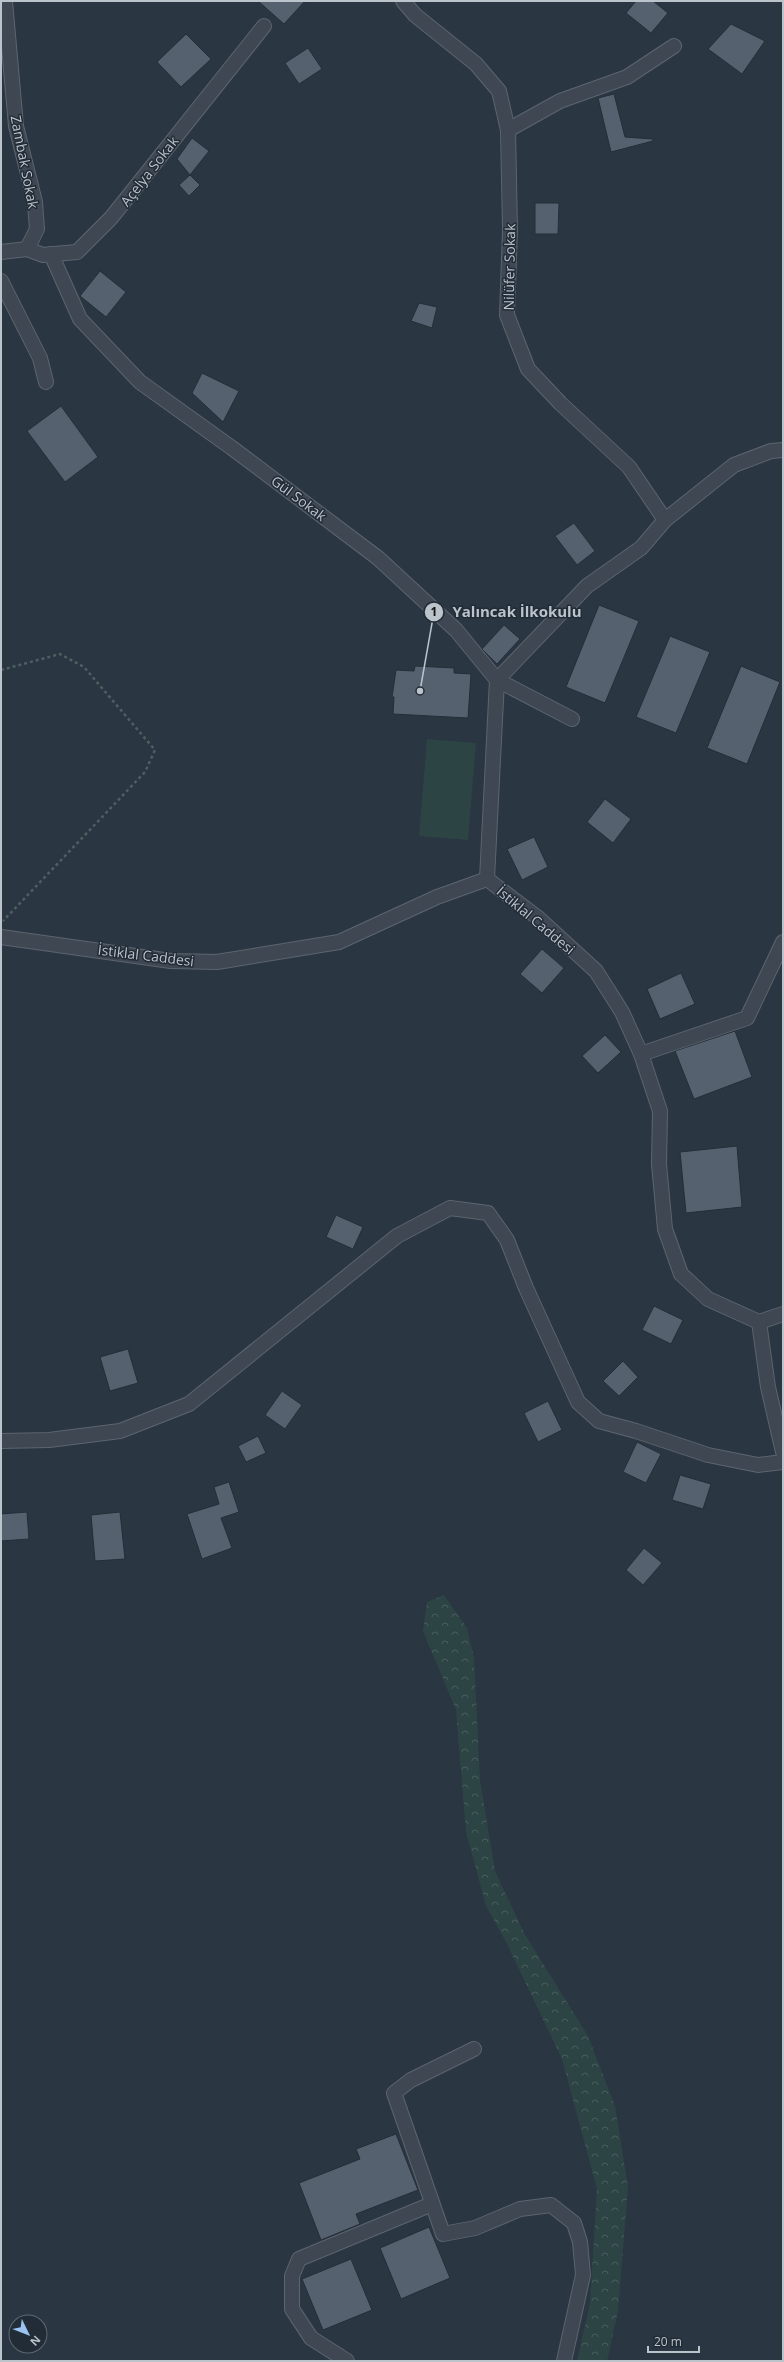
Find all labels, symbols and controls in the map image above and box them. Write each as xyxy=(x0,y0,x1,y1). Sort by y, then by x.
street label: Zambak Sokak xyxy=(7,114,43,211)
street label: Açelya Sokak xyxy=(116,132,183,210)
street label: Nilüfer Sokak xyxy=(499,223,519,311)
street label: Gül Sokak xyxy=(268,471,331,525)
callout: Yalıncak İlkokulu xyxy=(424,599,590,626)
text: Yalıncak İlkokulu xyxy=(452,601,582,621)
text: 1 xyxy=(431,603,437,620)
street label: İstiklal Caddesi xyxy=(493,882,579,958)
street label: İstiklal Caddesi xyxy=(97,940,195,970)
north arrow xyxy=(8,2314,48,2354)
scale bar xyxy=(648,2328,699,2354)
text: N xyxy=(27,2333,44,2350)
text: 20 m xyxy=(654,2333,682,2350)

